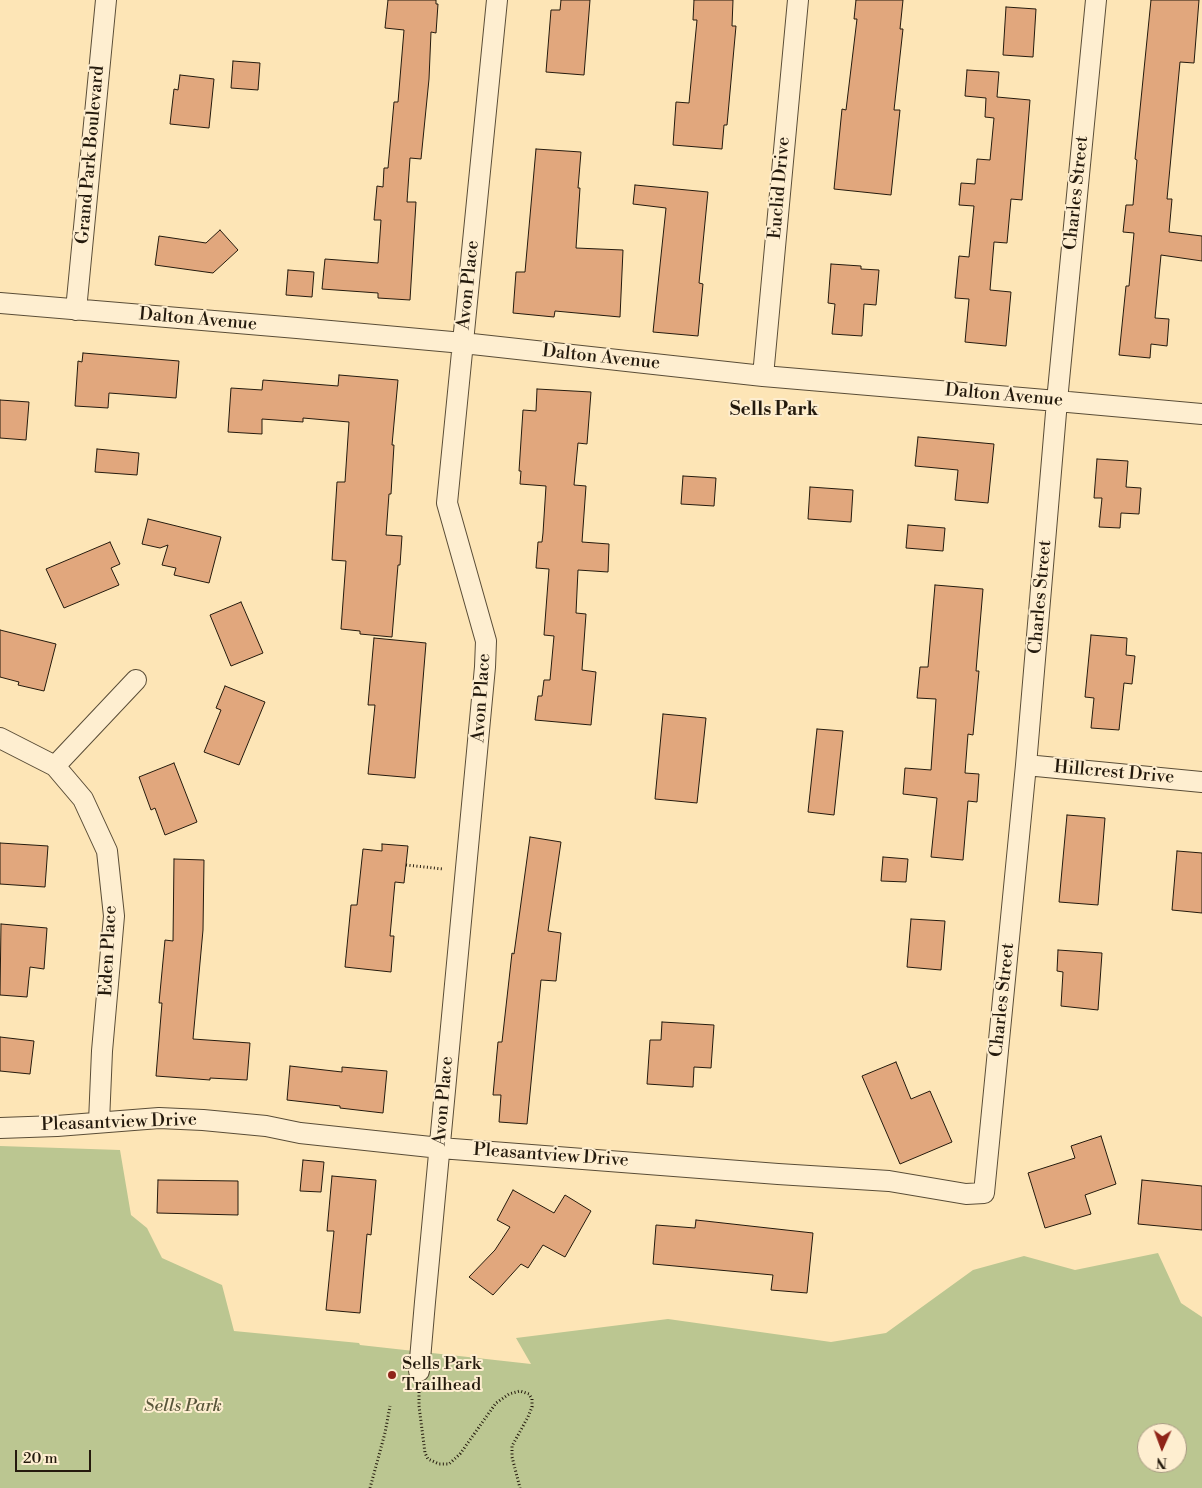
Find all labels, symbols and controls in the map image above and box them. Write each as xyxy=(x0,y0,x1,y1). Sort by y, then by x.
street label: Grand Park Boulevard xyxy=(72,65,110,245)
street label: Charles Street xyxy=(1060,135,1094,251)
street label: Euclid Drive xyxy=(765,136,795,240)
street label: Avon Place xyxy=(454,239,484,331)
street label: Dalton Avenue xyxy=(138,304,258,336)
street label: Dalton Avenue xyxy=(541,341,661,375)
street label: Dalton Avenue xyxy=(944,380,1064,412)
district label: Sells Park xyxy=(730,399,818,421)
street label: Charles Street xyxy=(1025,539,1057,655)
street label: Avon Place xyxy=(468,653,496,743)
street label: Hillcrest Drive xyxy=(1053,757,1175,789)
street label: Eden Place xyxy=(96,905,122,997)
street label: Charles Street xyxy=(986,942,1020,1058)
street label: Avon Place xyxy=(429,1055,459,1147)
street label: Pleasantview Drive xyxy=(41,1109,197,1137)
street label: Pleasantview Drive xyxy=(473,1140,629,1172)
place label: Sells Park Trailhead xyxy=(402,1354,481,1396)
marker: Sells Park Trailhead xyxy=(386,1369,398,1381)
park label: Sells Park xyxy=(144,1396,222,1418)
north arrow xyxy=(1137,1423,1187,1473)
scale bar xyxy=(18,1440,94,1472)
text: 20 m xyxy=(23,1449,58,1468)
text: N xyxy=(1156,1453,1167,1471)

